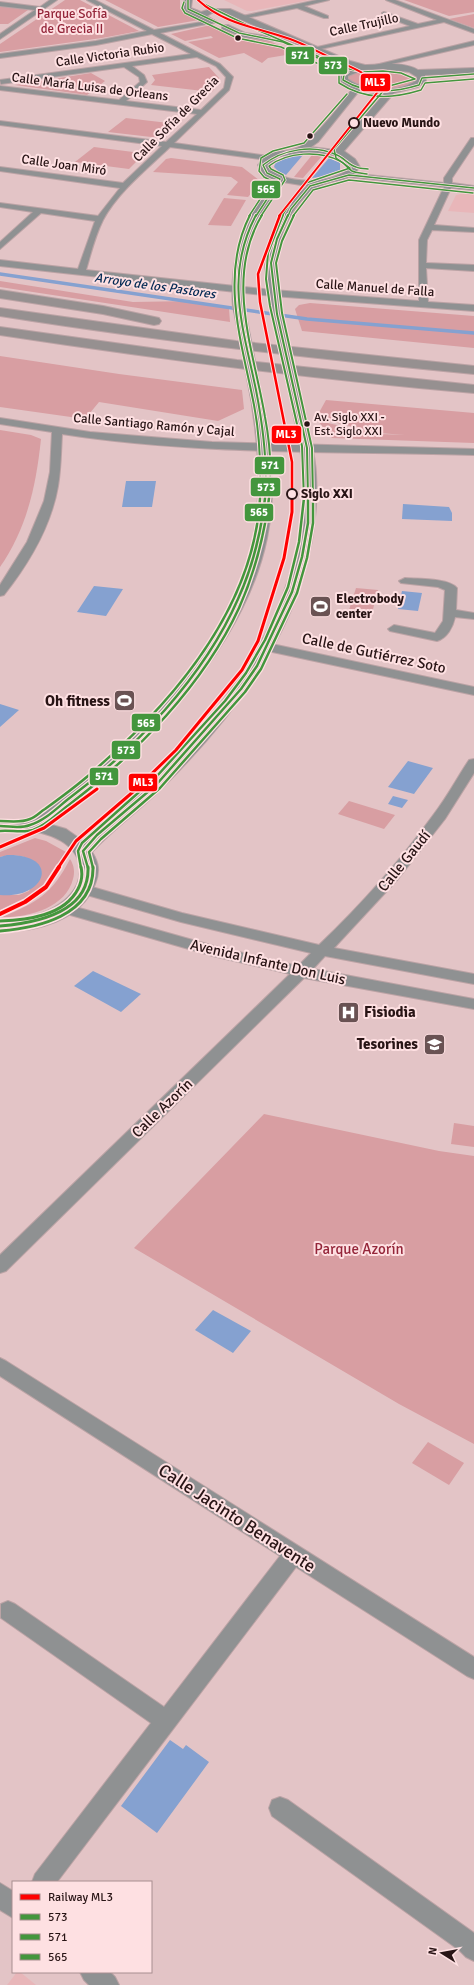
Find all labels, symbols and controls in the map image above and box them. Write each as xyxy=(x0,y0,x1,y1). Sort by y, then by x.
park label: Parque Sofía de Grecia II xyxy=(37,6,107,37)
street label: Calle Trujillo xyxy=(328,10,400,40)
unlabelled marker xyxy=(233,33,243,43)
street label: Calle Victoria Rubio xyxy=(55,39,165,71)
line badge: 571 xyxy=(285,46,315,65)
text: 571 xyxy=(291,49,309,62)
line badge: 573 xyxy=(318,56,348,75)
text: 573 xyxy=(324,59,342,72)
street label: Calle María Luisa de Orleans xyxy=(11,69,169,105)
street label: Calle Sofía de Grecia xyxy=(130,73,222,165)
line badge: ML3 xyxy=(360,73,391,92)
text: ML3 xyxy=(365,76,385,89)
place label: Nuevo Mundo xyxy=(363,115,440,131)
marker: Nuevo Mundo xyxy=(348,117,360,129)
unlabelled marker xyxy=(305,131,315,141)
street label: Calle Joan Miró xyxy=(21,151,108,179)
line badge: 565 xyxy=(251,180,281,199)
text: 565 xyxy=(257,183,275,196)
water label: Arroyo de los Pastores xyxy=(94,270,218,303)
street label: Calle Manuel de Falla xyxy=(315,276,435,300)
street label: Calle Santiago Ramón y Cajal xyxy=(73,410,236,440)
place label: Av. Siglo XXI - Est. Siglo XXI xyxy=(314,410,385,439)
marker: Av. Siglo XXI - Est. Siglo XXI xyxy=(302,419,312,429)
line badge: ML3 xyxy=(271,425,302,444)
text: ML3 xyxy=(276,428,296,441)
line badge: 571 xyxy=(254,456,285,475)
text: 571 xyxy=(261,459,279,472)
line badge: 573 xyxy=(250,477,281,497)
text: 573 xyxy=(257,481,275,494)
place label: Siglo XXI xyxy=(301,486,353,502)
marker: Siglo XXI xyxy=(286,488,298,500)
line badge: 565 xyxy=(244,503,274,522)
text: 565 xyxy=(250,506,268,519)
place label: Electrobody center xyxy=(336,591,404,622)
sports icon: Electrobody center xyxy=(308,593,334,619)
street label: Calle de Gutiérrez Soto xyxy=(300,629,448,677)
sports icon: Oh fitness xyxy=(112,688,138,714)
place label: Oh fitness xyxy=(45,692,110,710)
line badge: 565 xyxy=(131,713,161,732)
text: 565 xyxy=(137,717,155,730)
line badge: 573 xyxy=(111,740,141,760)
text: 573 xyxy=(117,744,135,757)
line badge: 571 xyxy=(89,767,119,786)
text: 571 xyxy=(95,770,113,783)
line badge: ML3 xyxy=(128,773,158,792)
text: ML3 xyxy=(133,776,153,789)
street label: Calle Gaudí xyxy=(374,827,434,895)
street label: Avenida Infante Don Luis xyxy=(189,935,348,989)
hospital icon: Fisiodia xyxy=(336,999,362,1025)
place label: Fisiodia xyxy=(364,1003,416,1021)
school or university icon: Tesorines xyxy=(421,1031,447,1057)
place label: Tesorines xyxy=(357,1035,418,1053)
street label: Calle Azorín xyxy=(128,1075,196,1141)
park label: Parque Azorín xyxy=(314,1240,404,1258)
street label: Calle Jacinto Benavente xyxy=(154,1459,320,1577)
legend xyxy=(12,1881,152,1973)
text: Railway ML3 xyxy=(48,1890,113,1905)
text: 573 xyxy=(48,1910,67,1925)
text: 571 xyxy=(48,1930,67,1945)
north arrow xyxy=(422,1933,462,1973)
text: N xyxy=(426,1946,440,1956)
text: 565 xyxy=(48,1950,67,1965)

